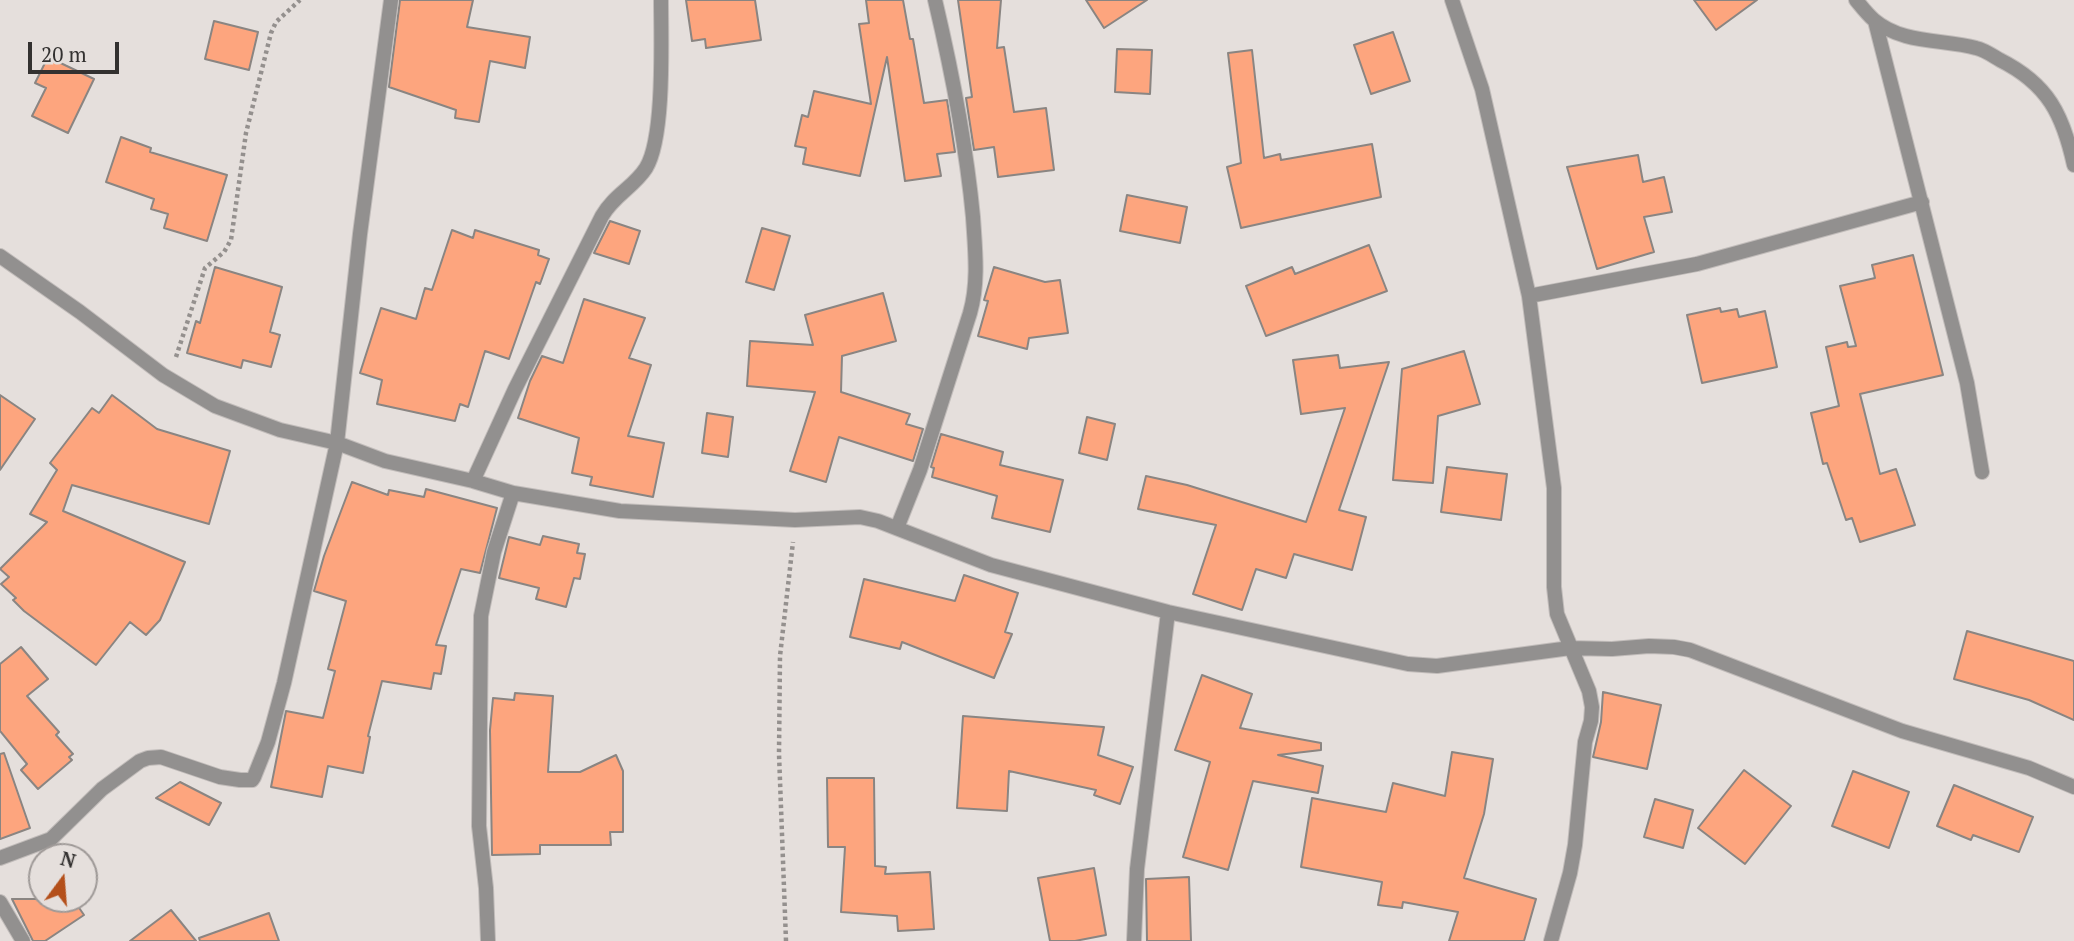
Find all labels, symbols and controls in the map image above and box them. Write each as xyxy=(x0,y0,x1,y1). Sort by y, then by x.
scale bar xyxy=(32,28,122,72)
text: 20 m xyxy=(41,40,87,68)
north arrow xyxy=(28,843,98,913)
text: N xyxy=(58,845,79,873)

